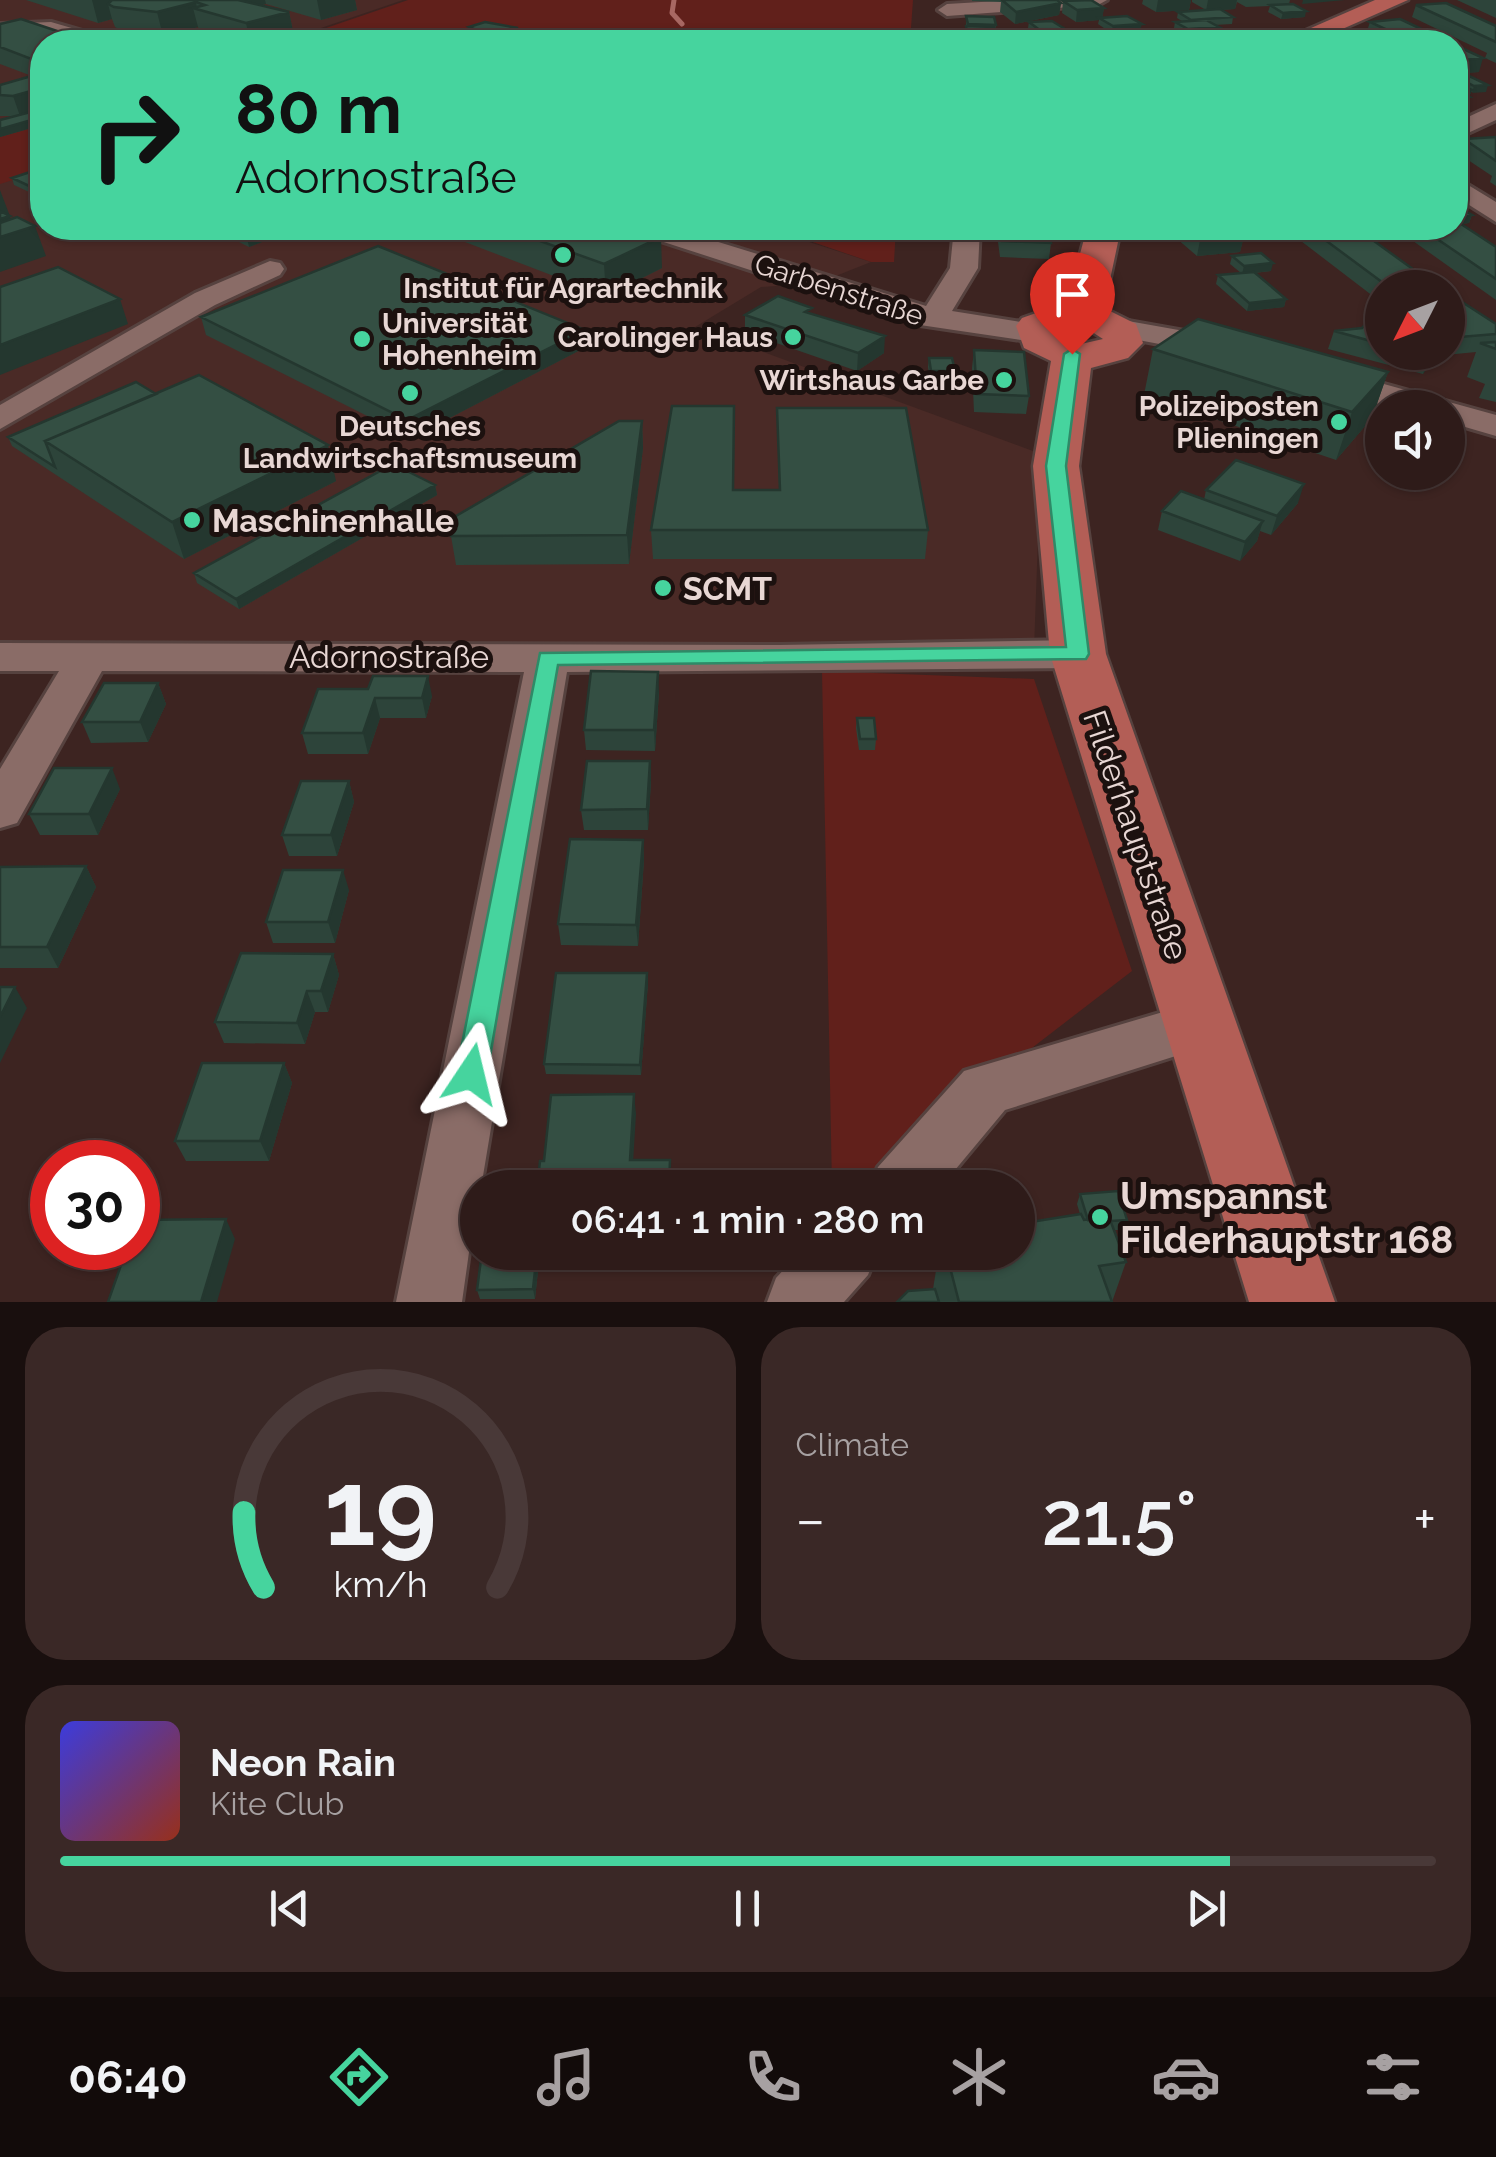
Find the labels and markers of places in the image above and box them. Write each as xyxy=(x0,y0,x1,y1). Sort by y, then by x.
marker: Institut für Agrartechnik xyxy=(552,244,574,266)
pin xyxy=(1030,252,1115,355)
place label: Institut für Agrartechnik xyxy=(403,272,723,305)
place label: Universität Hohenheim xyxy=(382,307,537,372)
place label: Carolinger Haus xyxy=(558,321,773,354)
marker: Carolinger Haus xyxy=(782,326,804,348)
marker: Universität Hohenheim xyxy=(351,328,373,350)
place label: Wirtshaus Garbe xyxy=(759,364,984,397)
marker: Wirtshaus Garbe xyxy=(993,369,1015,391)
marker: Deutsches Landwirtschaftsmuseum xyxy=(399,382,421,404)
place label: Polizeiposten Plieningen xyxy=(1139,390,1319,455)
place label: Deutsches Landwirtschaftsmuseum xyxy=(243,410,577,475)
marker: Polizeiposten Plieningen xyxy=(1328,411,1350,433)
place label: Maschinenhalle xyxy=(212,502,454,539)
marker: Maschinenhalle xyxy=(181,509,203,531)
place label: SCMT xyxy=(683,570,772,607)
marker: SCMT xyxy=(652,577,674,599)
place label: Umspannst Filderhauptstr 168 xyxy=(1120,1173,1453,1262)
marker: Umspannst Filderhauptstr 168 xyxy=(1089,1206,1111,1228)

